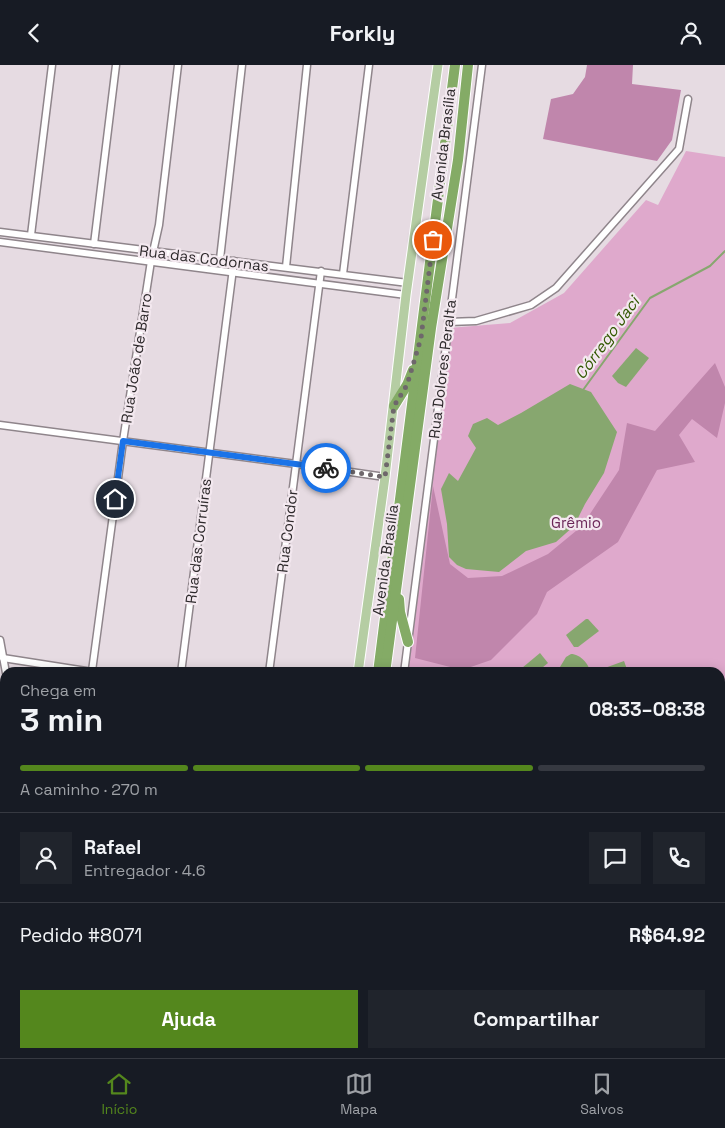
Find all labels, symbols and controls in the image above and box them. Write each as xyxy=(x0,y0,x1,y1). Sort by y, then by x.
icon: back xyxy=(20,19,48,47)
text: Forkly xyxy=(330,19,395,47)
icon: person xyxy=(677,19,705,47)
street label: Avenida Brasília xyxy=(427,87,459,201)
pin xyxy=(412,219,454,261)
icon: bag xyxy=(419,226,447,254)
street label: Rua das Codornas xyxy=(138,241,270,275)
street label: Rua João de Barro xyxy=(116,291,156,425)
water label: Córrego Jaci xyxy=(570,291,645,384)
street label: Rua Dolores Peralta xyxy=(424,298,460,440)
courier xyxy=(301,443,351,493)
icon: bike xyxy=(312,454,340,482)
street label: Rua das Corruíras xyxy=(181,477,215,605)
pin xyxy=(94,478,136,520)
icon: home xyxy=(101,485,129,513)
street label: Rua Condor xyxy=(272,488,302,574)
street label: Avenida Brasília xyxy=(368,503,402,617)
park label: Grêmio xyxy=(551,513,601,532)
text: Chega em xyxy=(20,680,96,701)
text: 08:33–08:38 xyxy=(589,697,705,722)
text: 3 min xyxy=(20,700,103,740)
text: A caminho · 270 m xyxy=(20,779,158,800)
button: person xyxy=(20,832,72,884)
button: chat xyxy=(589,832,641,884)
button: phone xyxy=(653,832,705,884)
text: Rafael xyxy=(84,835,141,860)
text: Entregador · 4.6 xyxy=(84,860,206,881)
text: Pedido #8071 xyxy=(20,923,142,948)
text: R$64.92 xyxy=(629,923,705,948)
button: Ajuda xyxy=(20,990,358,1048)
button: Compartilhar xyxy=(368,990,705,1048)
tab: Início xyxy=(101,1070,137,1118)
tab: Mapa xyxy=(340,1070,377,1118)
tab: Salvos xyxy=(580,1070,624,1118)

